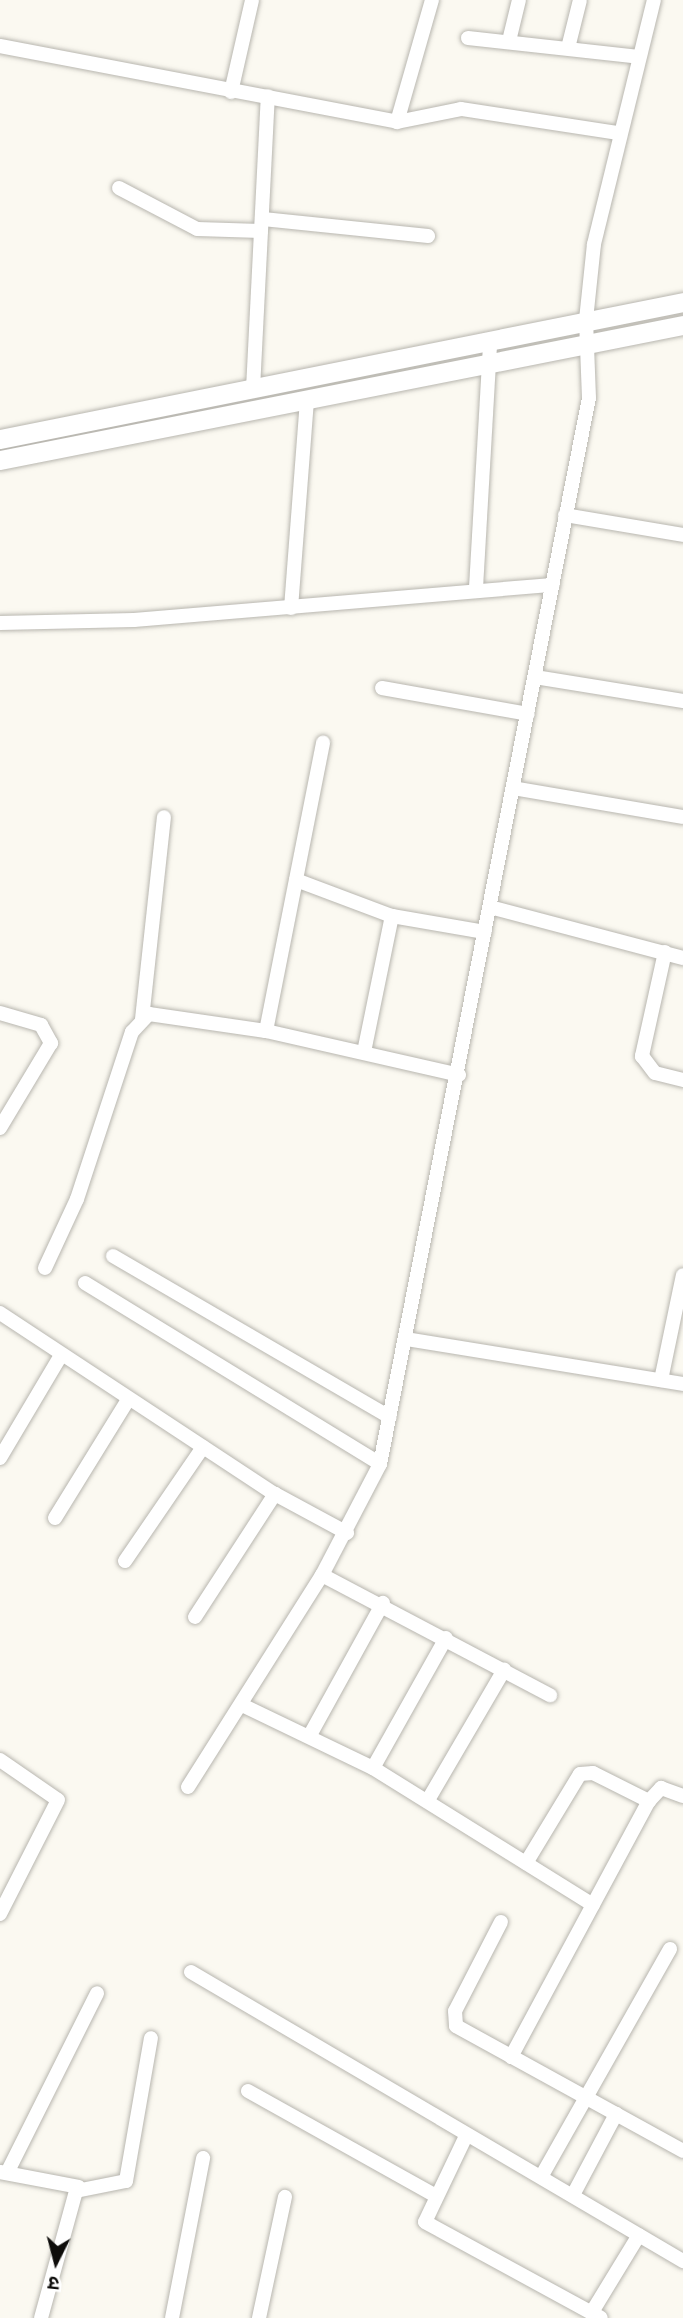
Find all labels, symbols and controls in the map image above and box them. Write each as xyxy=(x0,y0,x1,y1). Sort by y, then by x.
north arrow xyxy=(21,2227,91,2297)
text: उ xyxy=(47,2271,60,2295)

